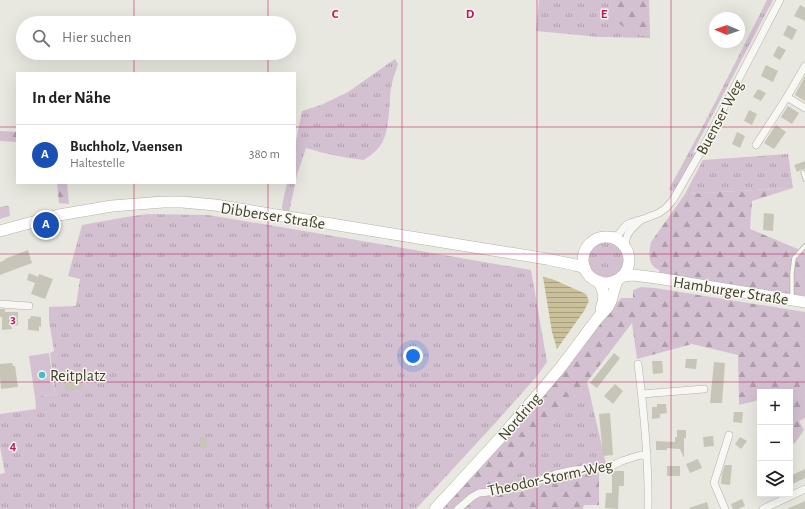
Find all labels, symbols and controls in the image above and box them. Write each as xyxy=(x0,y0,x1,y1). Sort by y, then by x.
text: C xyxy=(332,8,339,21)
text: D xyxy=(466,8,475,21)
text: E xyxy=(601,8,608,21)
north arrow xyxy=(709,12,745,48)
search box xyxy=(16,16,296,60)
icon: search xyxy=(30,27,52,49)
text: Hier suchen xyxy=(62,30,132,45)
street label: Buenser Weg xyxy=(694,77,746,157)
text: In der Nähe xyxy=(32,89,111,106)
text: Buchholz, Vaensen xyxy=(70,139,183,154)
text: A xyxy=(41,148,49,161)
text: 380 m xyxy=(249,148,280,161)
text: Haltestelle xyxy=(70,157,125,170)
street label: Dibberser Straße xyxy=(219,200,326,232)
pin: A xyxy=(33,210,59,240)
street label: Hamburger Straße xyxy=(672,274,790,308)
text: 3 xyxy=(10,313,16,326)
your location xyxy=(403,346,423,366)
place label: Reitplatz xyxy=(50,368,106,384)
marker: Reitplatz xyxy=(37,370,47,380)
map controls xyxy=(757,389,793,497)
button: + xyxy=(757,389,793,425)
street label: Nordring xyxy=(495,390,545,443)
button: − xyxy=(757,425,793,461)
text: 4 xyxy=(10,440,17,453)
street label: Theodor-Storm-Weg xyxy=(486,457,614,499)
button: layers xyxy=(757,461,793,497)

